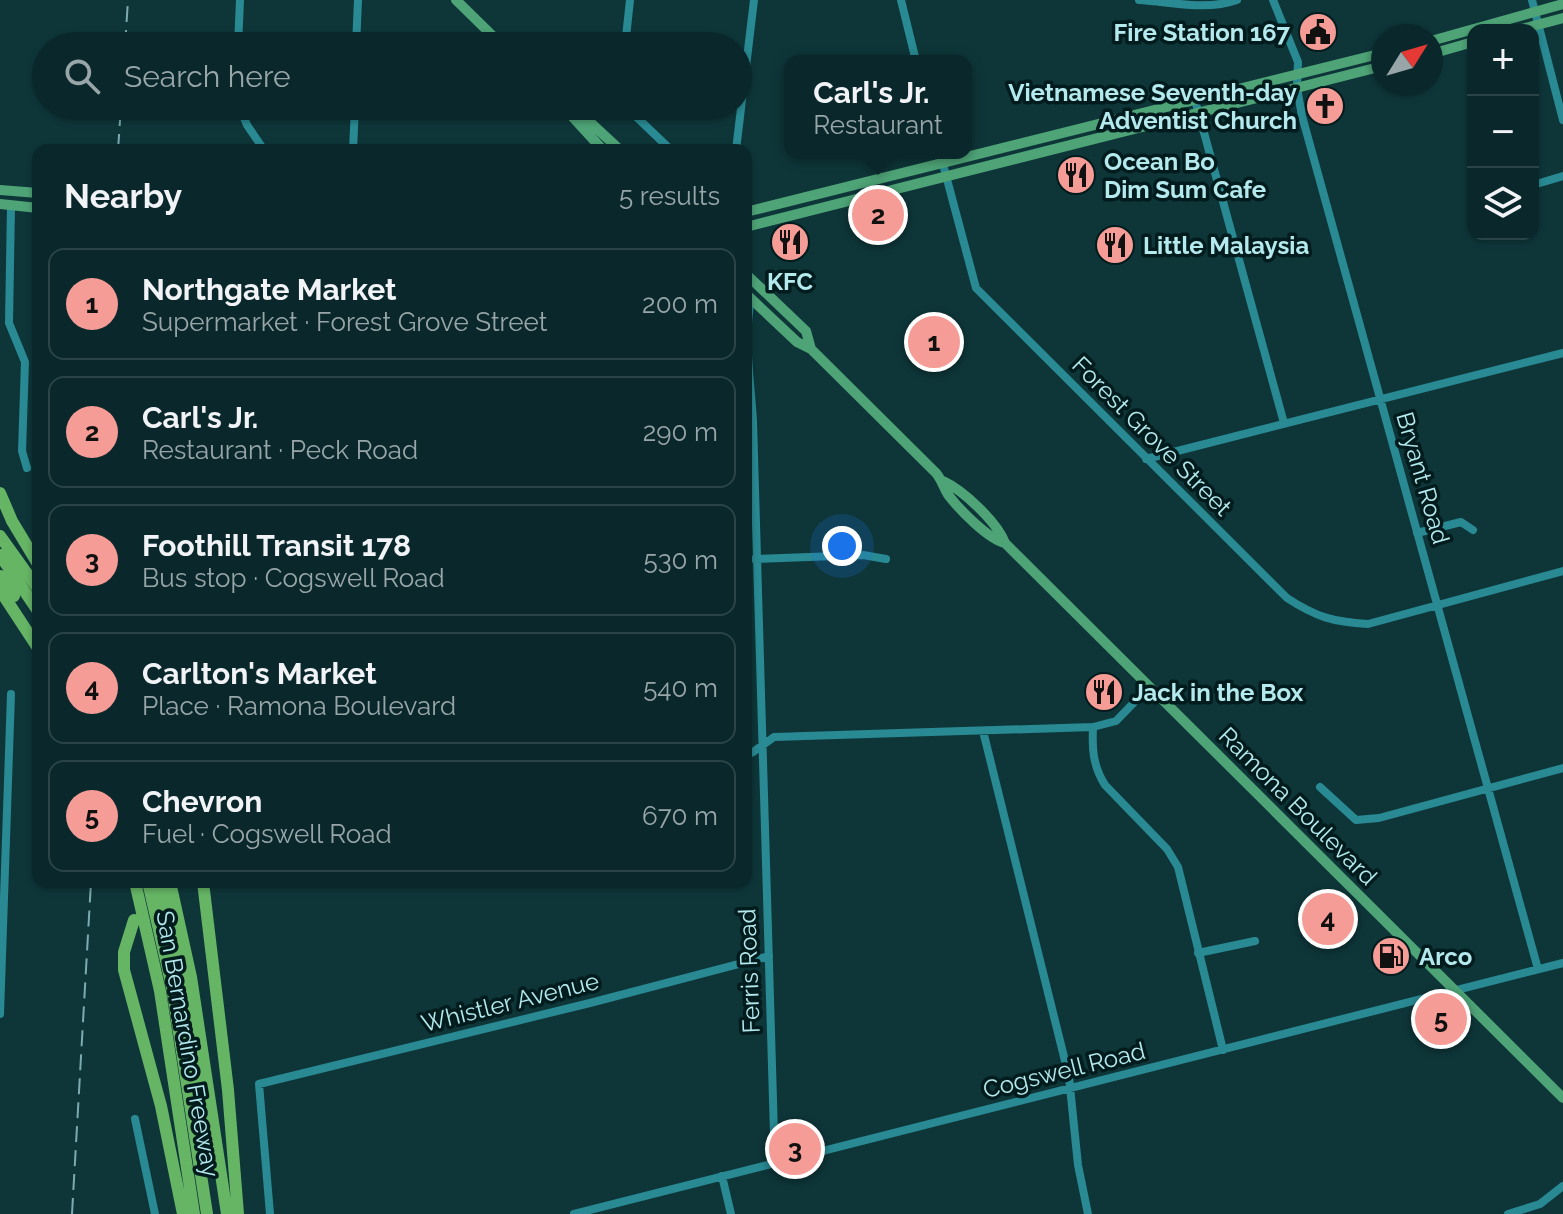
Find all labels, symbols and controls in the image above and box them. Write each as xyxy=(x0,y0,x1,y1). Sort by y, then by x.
public building icon: Fire Station 167 xyxy=(1297,11,1339,53)
place label: Fire Station 167 xyxy=(1114,18,1291,47)
north arrow xyxy=(1371,24,1443,96)
map controls xyxy=(1467,24,1539,240)
button: + xyxy=(1467,24,1539,96)
search box xyxy=(32,32,752,120)
icon: search xyxy=(60,54,104,98)
popup xyxy=(784,55,972,159)
text: Search here xyxy=(124,59,291,94)
text: Carl's Jr. xyxy=(813,75,929,110)
place label: Vietnamese Seventh-day Adventist Church xyxy=(1008,78,1297,135)
church icon: Vietnamese Seventh-day Adventist Church xyxy=(1304,85,1346,127)
button: − xyxy=(1467,96,1539,168)
text: Restaurant xyxy=(813,110,943,140)
place label: Ocean Bo Dim Sum Cafe xyxy=(1104,147,1266,204)
restaurant icon: Ocean Bo Dim Sum Cafe xyxy=(1055,154,1097,196)
button: layers xyxy=(1467,168,1539,240)
text: Nearby xyxy=(64,176,182,216)
text: 5 results xyxy=(619,181,720,211)
pin: 2 xyxy=(852,185,904,245)
restaurant icon: KFC xyxy=(769,221,811,263)
restaurant icon: Little Malaysia xyxy=(1094,224,1136,266)
place label: Little Malaysia xyxy=(1143,231,1309,260)
place label: KFC xyxy=(767,267,814,296)
text: Northgate Market xyxy=(142,272,397,307)
text: 1 xyxy=(86,289,98,319)
text: 200 m xyxy=(642,289,718,319)
text: Supermarket · Forest Grove Street xyxy=(142,307,547,337)
pin: 1 xyxy=(908,312,960,372)
street label: Forest Grove Street xyxy=(1066,350,1238,522)
text: Carl's Jr. xyxy=(142,400,258,435)
street label: Bryant Road xyxy=(1390,409,1456,547)
text: 2 xyxy=(85,417,99,447)
text: 290 m xyxy=(643,417,718,447)
text: Restaurant · Peck Road xyxy=(142,435,418,465)
your location xyxy=(822,526,862,566)
text: Foothill Transit 178 xyxy=(142,528,411,563)
text: 3 xyxy=(85,545,99,575)
text: 530 m xyxy=(644,545,718,575)
text: Bus stop · Cogswell Road xyxy=(142,563,445,593)
text: Carlton's Market xyxy=(142,656,377,691)
restaurant icon: Jack in the Box xyxy=(1083,671,1125,713)
text: 4 xyxy=(85,673,99,703)
text: 540 m xyxy=(643,673,718,703)
place label: Jack in the Box xyxy=(1132,678,1304,707)
text: Place · Ramona Boulevard xyxy=(142,691,456,721)
street label: Ramona Boulevard xyxy=(1213,721,1383,891)
text: Chevron xyxy=(142,784,262,819)
text: 5 xyxy=(85,801,99,831)
text: 670 m xyxy=(642,801,718,831)
text: Fuel · Cogswell Road xyxy=(142,819,392,849)
pin: 4 xyxy=(1302,889,1354,949)
street label: Ferris Road xyxy=(732,908,766,1034)
street label: San Bernardino Freeway xyxy=(150,909,226,1179)
fuel station icon: Arco xyxy=(1370,935,1412,977)
place label: Arco xyxy=(1419,942,1472,971)
street label: Whistler Avenue xyxy=(418,966,602,1038)
pin: 5 xyxy=(1415,989,1467,1049)
street label: Cogswell Road xyxy=(980,1036,1148,1104)
pin: 3 xyxy=(769,1119,821,1179)

